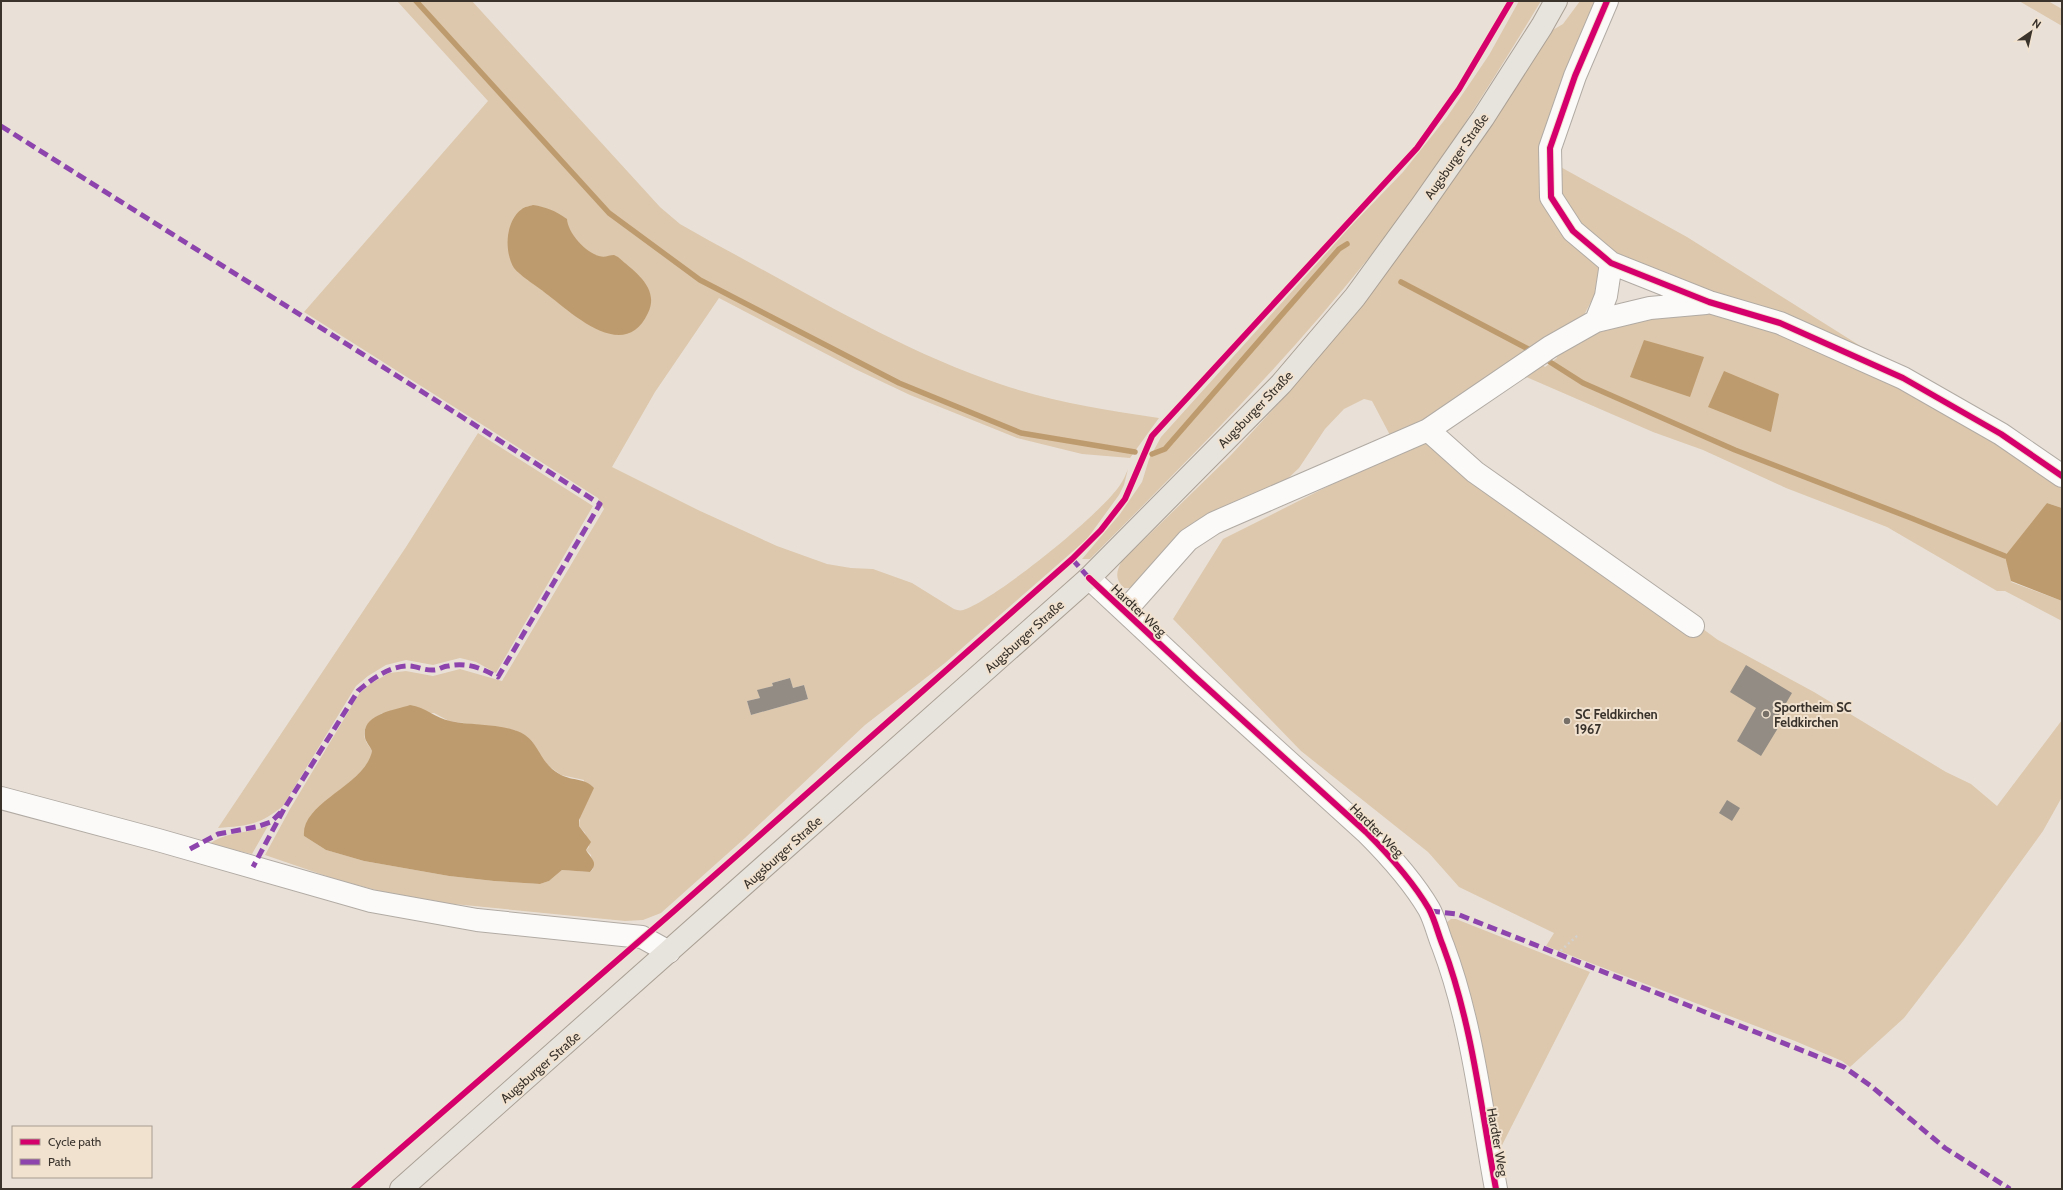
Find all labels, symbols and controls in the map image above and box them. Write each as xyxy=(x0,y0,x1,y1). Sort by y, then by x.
north arrow xyxy=(2011,12,2051,52)
text: N xyxy=(2029,16,2044,32)
street label: Augsburger Straße xyxy=(1421,110,1492,202)
street label: Augsburger Straße xyxy=(1214,367,1296,451)
street label: Hardter Weg xyxy=(1108,580,1170,640)
street label: Augsburger Straße xyxy=(981,596,1067,676)
place label: Sportheim SC Feldkirchen xyxy=(1774,699,1852,730)
place label: SC Feldkirchen 1967 xyxy=(1575,706,1658,737)
marker: Sportheim SC Feldkirchen xyxy=(1761,709,1771,719)
marker: SC Feldkirchen 1967 xyxy=(1562,716,1572,726)
street label: Hardter Weg xyxy=(1347,800,1408,861)
street label: Augsburger Straße xyxy=(739,812,825,892)
street label: Augsburger Straße xyxy=(497,1028,584,1106)
street label: Hardter Weg xyxy=(1484,1106,1512,1178)
legend xyxy=(12,1126,152,1178)
text: Cycle path xyxy=(48,1134,101,1149)
text: Path xyxy=(48,1154,71,1169)

